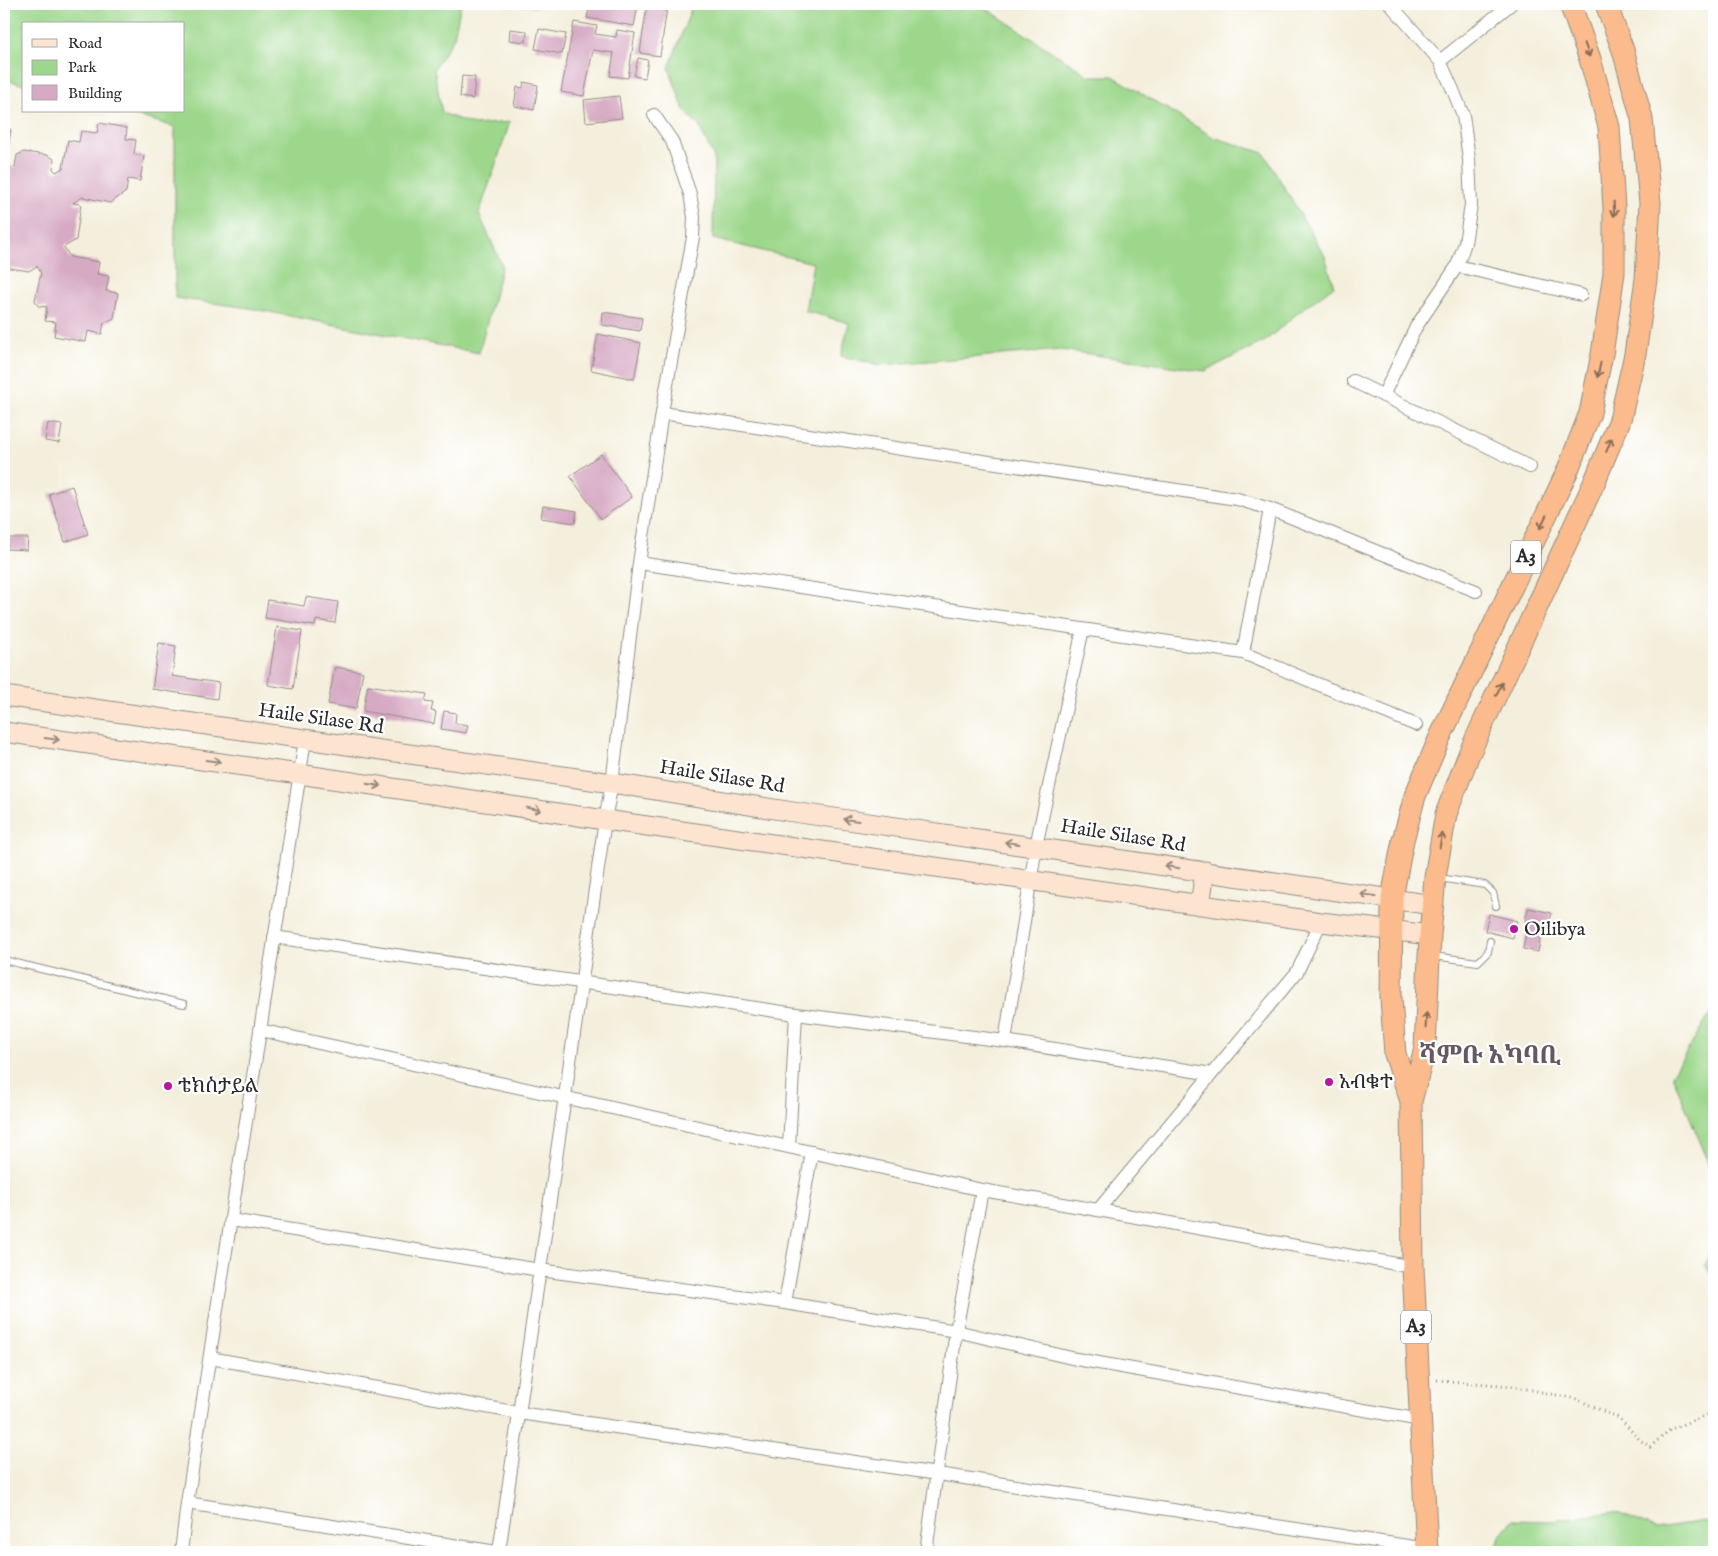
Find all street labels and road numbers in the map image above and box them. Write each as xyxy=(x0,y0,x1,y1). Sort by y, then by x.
road number: A3 xyxy=(1511,540,1541,574)
street label: Haile Silase Rd xyxy=(257,698,386,740)
street label: Haile Silase Rd xyxy=(658,755,787,799)
street label: Haile Silase Rd xyxy=(1059,814,1188,858)
road number: A3 xyxy=(1401,1310,1431,1344)

